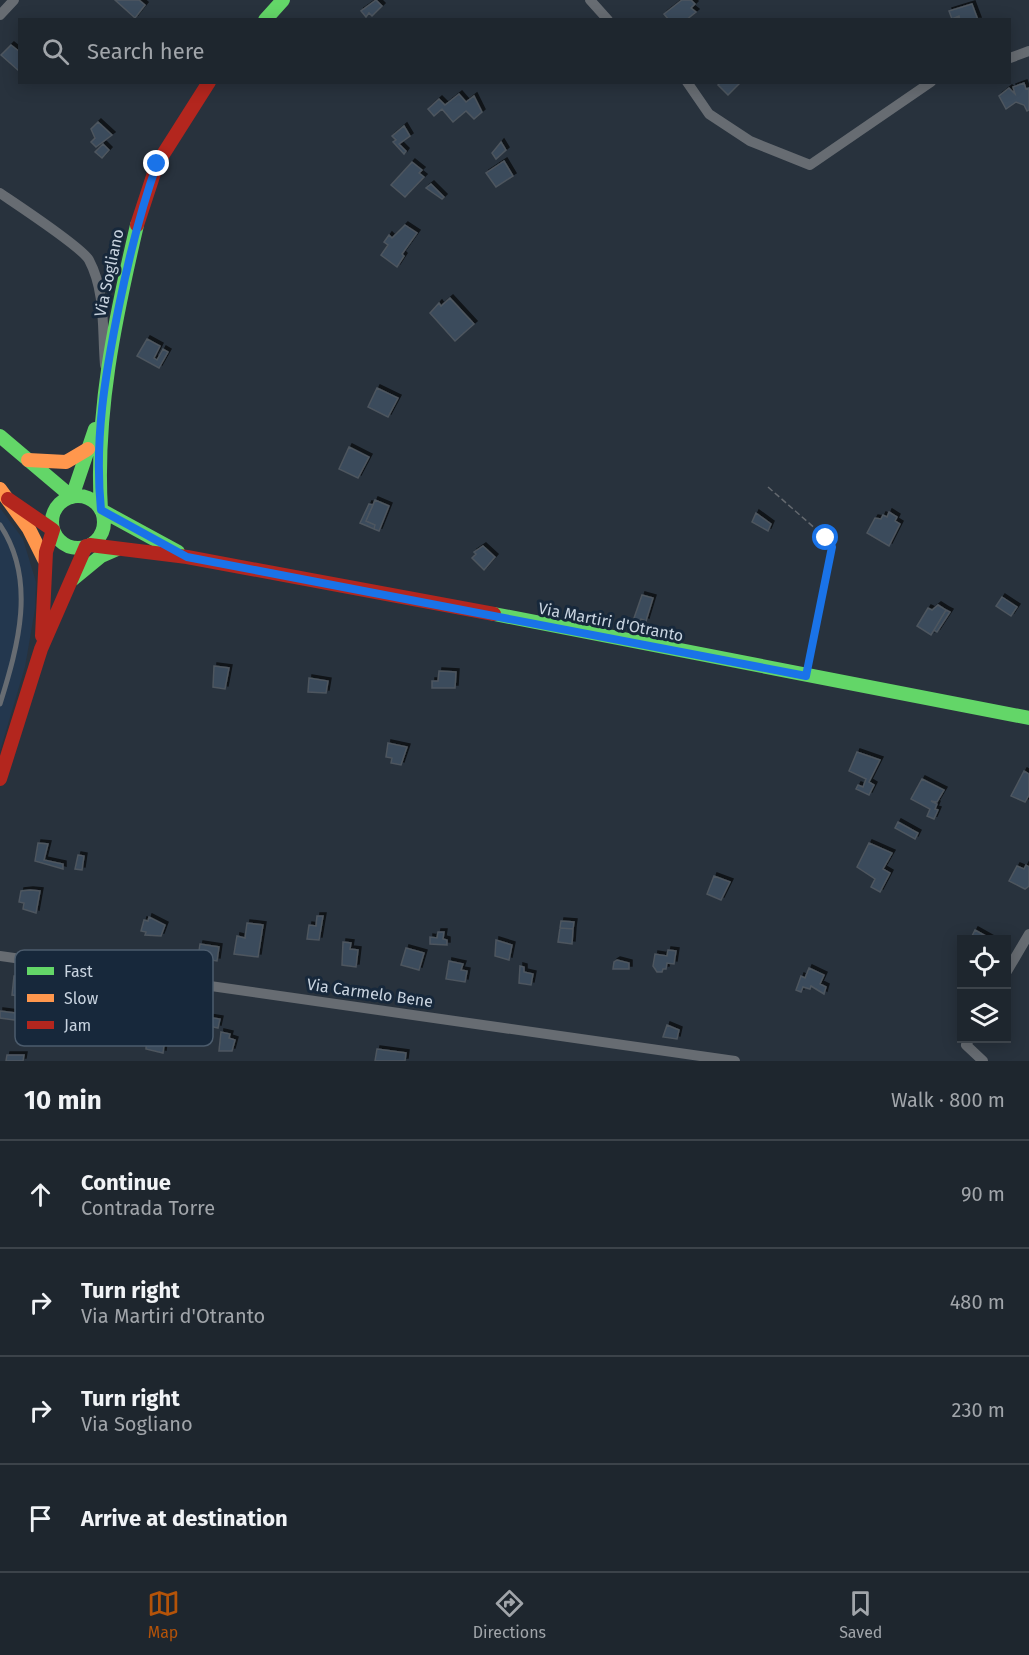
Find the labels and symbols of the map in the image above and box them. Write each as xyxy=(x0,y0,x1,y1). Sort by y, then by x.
route end xyxy=(143,150,169,176)
street label: Via Sogliano xyxy=(90,227,128,319)
route start xyxy=(812,524,838,550)
street label: Via Martiri d'Otranto xyxy=(537,599,685,645)
legend xyxy=(15,950,213,1046)
text: Fast xyxy=(64,962,93,981)
street label: Via Carmelo Bene xyxy=(306,975,434,1011)
text: Slow xyxy=(64,989,99,1008)
text: Jam xyxy=(64,1016,91,1035)

